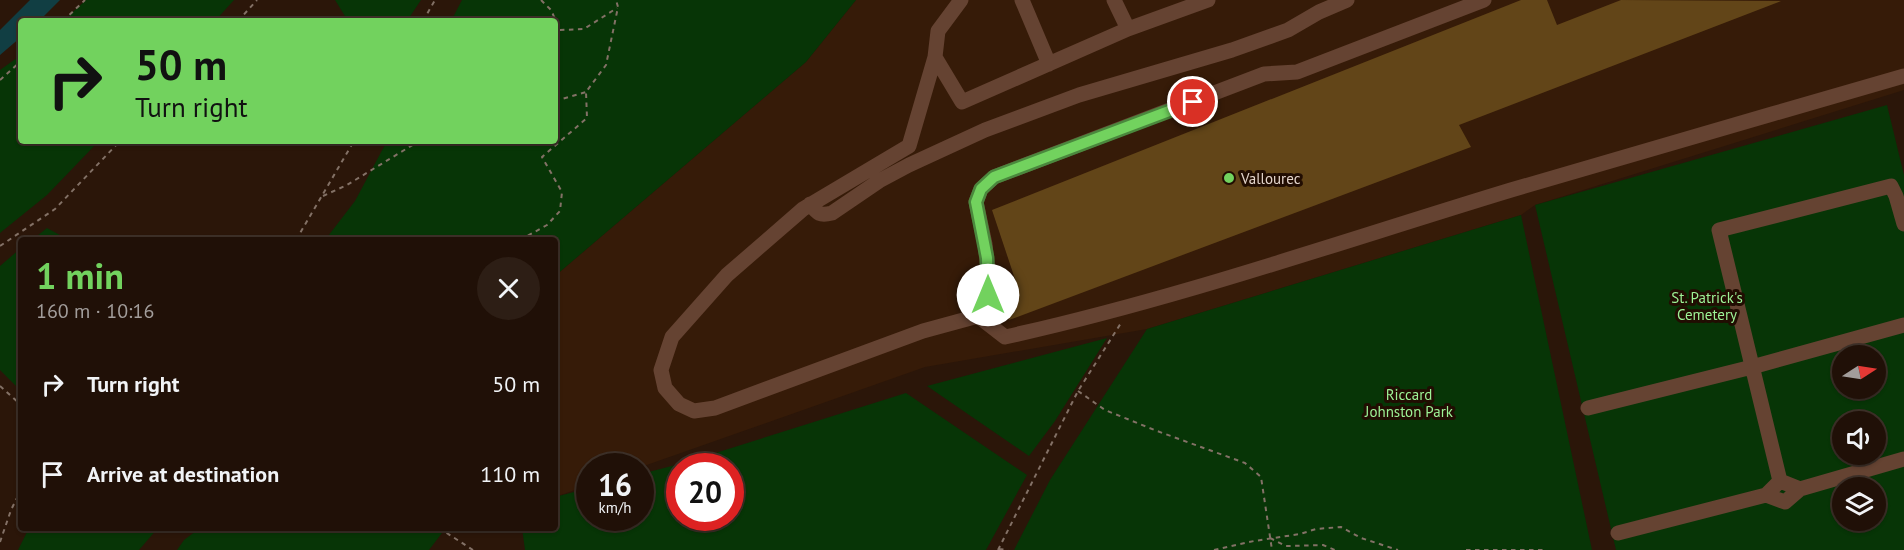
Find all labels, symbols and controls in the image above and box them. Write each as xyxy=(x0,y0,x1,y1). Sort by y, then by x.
text: 50 m xyxy=(135,37,227,92)
icon: right xyxy=(36,42,114,120)
pin xyxy=(1167,76,1218,127)
icon: arrive xyxy=(1176,85,1209,118)
text: Turn right xyxy=(135,90,248,124)
place label: Vallourec xyxy=(1240,169,1301,188)
marker: Vallourec xyxy=(1222,171,1236,185)
text: 1 min xyxy=(36,252,124,299)
button: close xyxy=(477,257,540,320)
position arrow xyxy=(956,263,1020,327)
park label: St. Patrick's Cemetery xyxy=(1671,288,1743,324)
text: 160 m · 10:16 xyxy=(36,298,154,324)
north arrow xyxy=(1832,345,1886,399)
map controls xyxy=(1832,345,1886,531)
icon: right xyxy=(36,368,69,401)
text: Turn right xyxy=(87,370,179,398)
text: 50 m xyxy=(492,370,540,398)
park label: Riccard Johnston Park xyxy=(1364,385,1454,421)
button: sound xyxy=(1832,411,1886,465)
speed limit sign: 20 xyxy=(666,453,744,531)
icon: arrive xyxy=(36,458,69,491)
text: Arrive at destination xyxy=(87,460,279,488)
text: 110 m xyxy=(480,460,540,488)
text: 16 xyxy=(598,465,632,504)
button: layers xyxy=(1832,477,1886,531)
text: km/h xyxy=(599,498,631,517)

